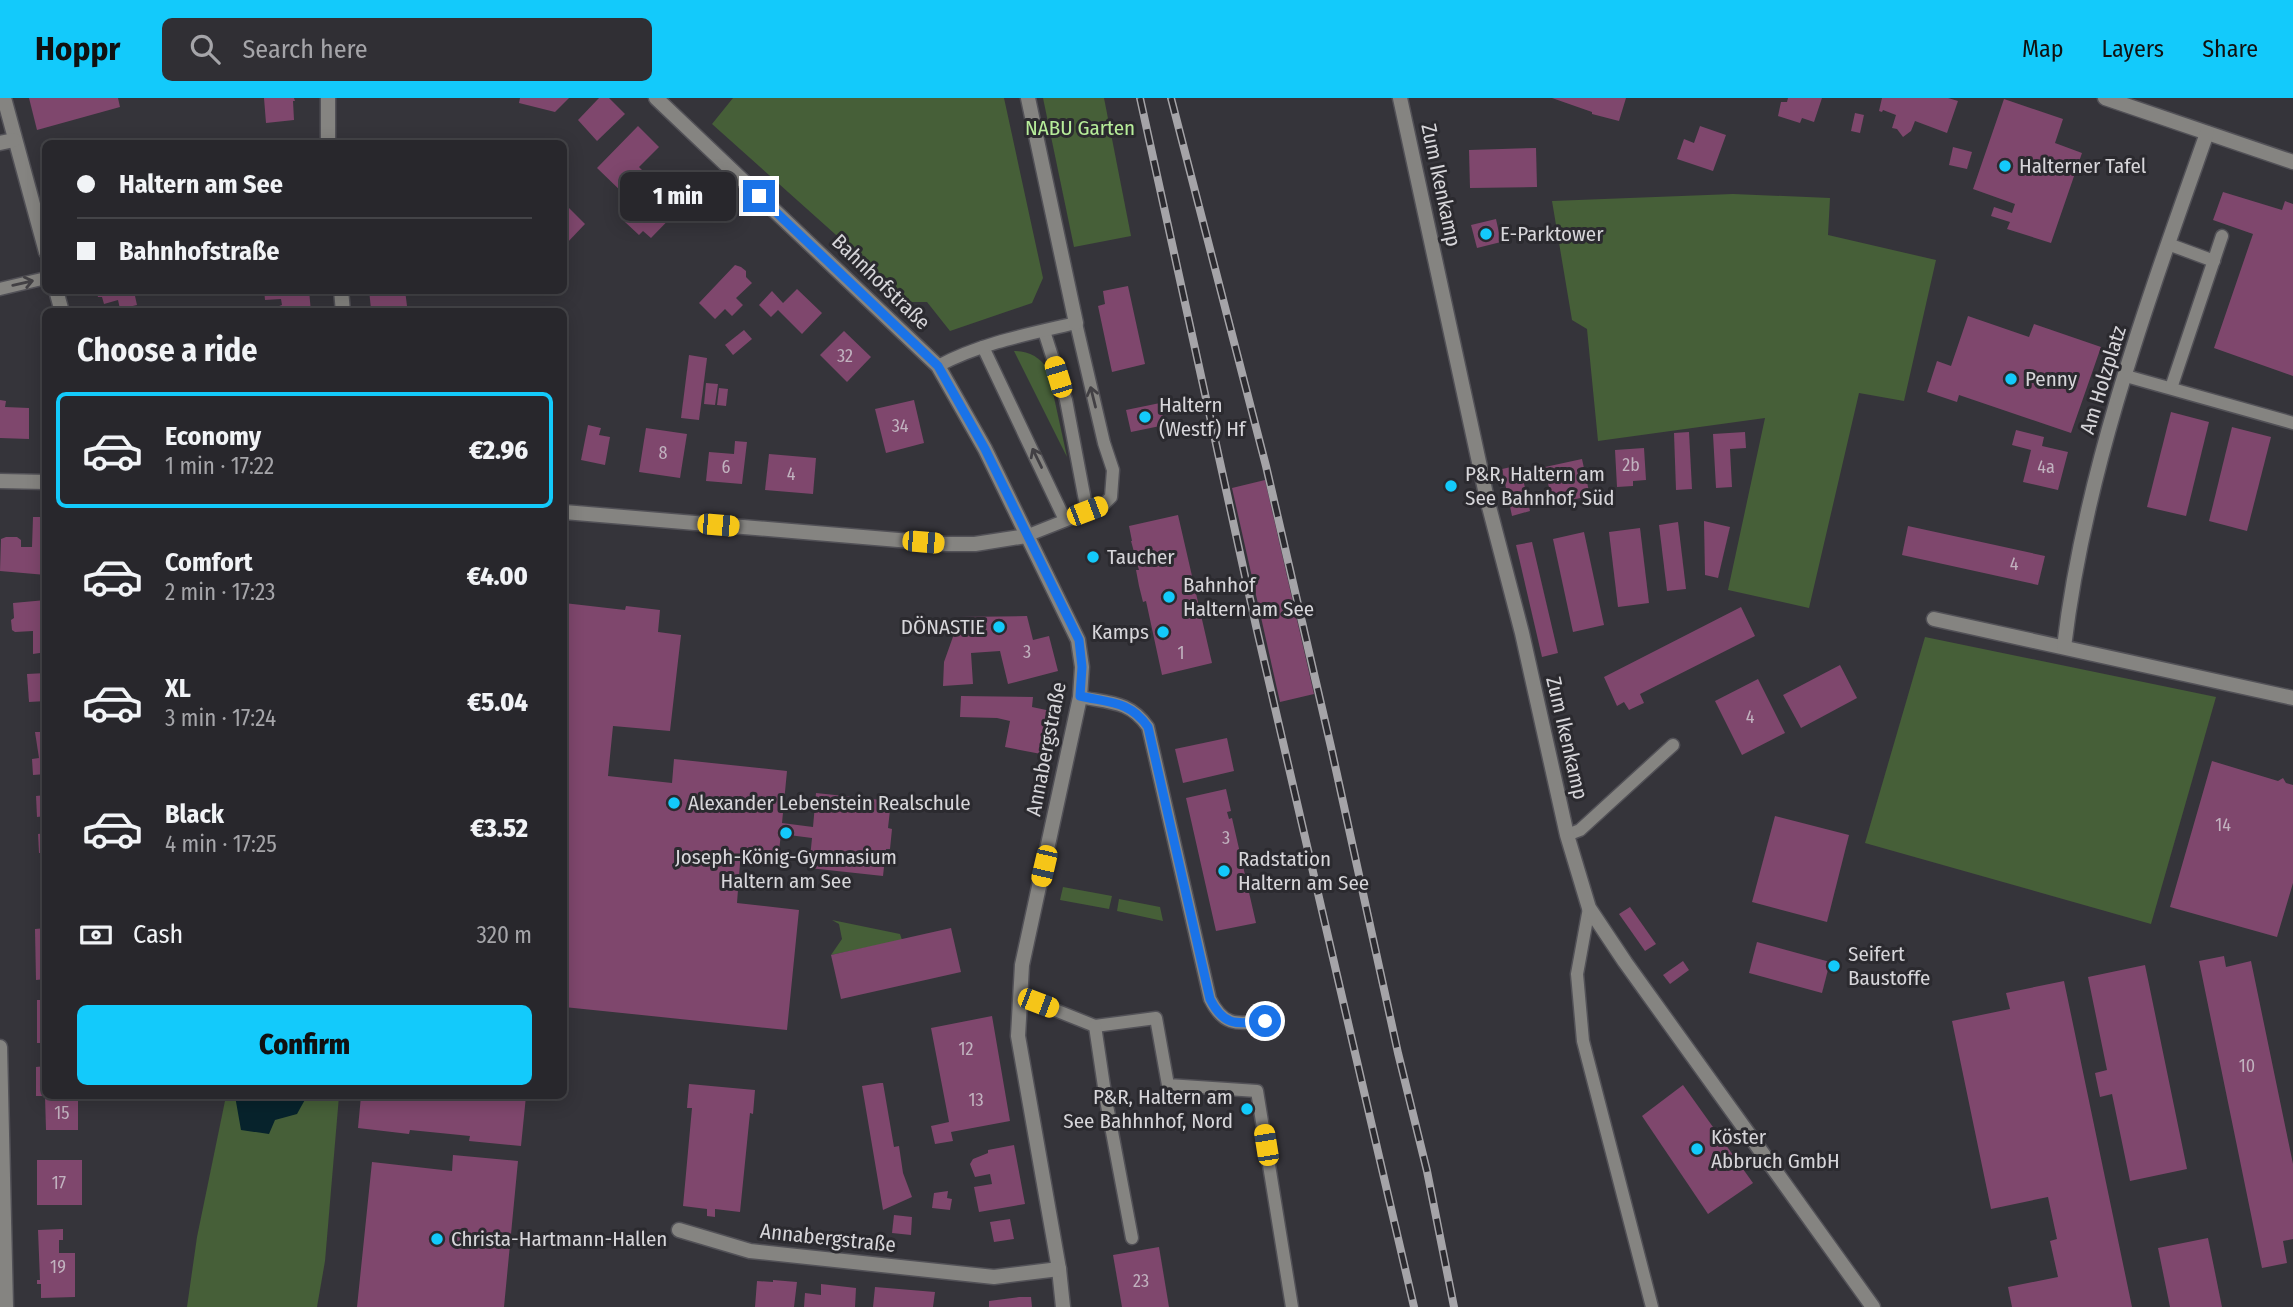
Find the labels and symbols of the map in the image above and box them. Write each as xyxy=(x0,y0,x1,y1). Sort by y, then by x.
park label: NABU Garten xyxy=(1025,115,1135,141)
street label: Zum Ikenkamp xyxy=(1415,121,1467,249)
place label: Halterner Tafel xyxy=(2019,153,2147,179)
marker: Halterner Tafel xyxy=(1997,158,2013,174)
callout: 1 min xyxy=(619,172,734,220)
route end xyxy=(743,180,775,212)
place label: E-Parktower xyxy=(1500,221,1604,247)
marker: E-Parktower xyxy=(1478,226,1494,242)
street label: Bahnhofstraße xyxy=(826,229,936,335)
one-way arrow xyxy=(11,276,34,290)
street label: Am Holzplatz xyxy=(2074,323,2132,437)
house number: 32 xyxy=(837,345,853,367)
car xyxy=(1042,354,1075,400)
place label: Penny xyxy=(2025,366,2078,392)
marker: Penny xyxy=(2003,371,2019,387)
one-way arrow xyxy=(1086,386,1099,409)
place label: Haltern (Westf) Hf xyxy=(1159,392,1247,442)
marker: Haltern (Westf) Hf xyxy=(1137,409,1153,425)
house number: 34 xyxy=(892,415,909,437)
house number: 8 xyxy=(659,442,668,464)
one-way arrow xyxy=(1029,448,1043,469)
house number: 2b xyxy=(1622,454,1640,476)
house number: 6 xyxy=(722,456,731,478)
house number: 4a xyxy=(2037,456,2055,478)
place label: P&R, Haltern am See Bahnhof, Süd xyxy=(1465,461,1614,511)
house number: 4 xyxy=(787,463,796,485)
marker: P&R, Haltern am See Bahnhof, Süd xyxy=(1443,478,1459,494)
car xyxy=(1064,494,1111,528)
car xyxy=(697,513,740,537)
car xyxy=(902,530,945,554)
place label: Taucher xyxy=(1107,544,1175,570)
marker: Taucher xyxy=(1085,549,1101,565)
house number: 4 xyxy=(2010,553,2019,575)
place label: Bahnhof Haltern am See xyxy=(1183,572,1314,622)
marker: Bahnhof Haltern am See xyxy=(1161,589,1177,605)
place label: DÖNASTIE xyxy=(901,614,985,640)
marker: DÖNASTIE xyxy=(991,619,1007,635)
place label: Kamps xyxy=(1091,619,1149,645)
marker: Kamps xyxy=(1155,624,1171,640)
house number: 3 xyxy=(1023,641,1031,663)
house number: 1 xyxy=(1177,642,1185,664)
street label: Zum Ikenkamp xyxy=(1540,674,1594,802)
street label: Annabergstraße xyxy=(1020,680,1072,818)
house number: 4 xyxy=(1746,706,1755,728)
place label: Alexander Lebenstein Realschule xyxy=(688,790,971,816)
marker: Alexander Lebenstein Realschule xyxy=(666,795,682,811)
house number: 14 xyxy=(2215,814,2231,836)
marker: Joseph-König-Gymnasium Haltern am See xyxy=(778,825,794,841)
house number: 3 xyxy=(1222,827,1230,849)
car xyxy=(1030,843,1059,889)
place label: Joseph-König-Gymnasium Haltern am See xyxy=(675,844,897,894)
place label: Radstation Haltern am See xyxy=(1238,846,1369,896)
marker: Radstation Haltern am See xyxy=(1216,863,1232,879)
place label: Seifert Baustoffe xyxy=(1848,941,1930,991)
marker: Seifert Baustoffe xyxy=(1826,958,1842,974)
car xyxy=(1015,986,1062,1020)
route start xyxy=(1249,1005,1281,1037)
house number: 12 xyxy=(959,1038,974,1060)
house number: 10 xyxy=(2239,1055,2255,1077)
place label: P&R, Haltern am See Bahhnhof, Nord xyxy=(1063,1084,1233,1134)
house number: 13 xyxy=(968,1089,984,1111)
marker: P&R, Haltern am See Bahhnhof, Nord xyxy=(1239,1101,1255,1117)
house number: 15 xyxy=(54,1102,70,1124)
car xyxy=(1253,1123,1280,1167)
place label: Köster Abbruch GmbH xyxy=(1711,1124,1840,1174)
marker: Köster Abbruch GmbH xyxy=(1689,1141,1705,1157)
house number: 17 xyxy=(52,1172,66,1194)
street label: Annabergstraße xyxy=(759,1218,897,1258)
place label: Christa-Hartmann-Hallen xyxy=(451,1226,667,1252)
marker: Christa-Hartmann-Hallen xyxy=(429,1231,445,1247)
house number: 19 xyxy=(50,1256,66,1278)
house number: 23 xyxy=(1133,1270,1149,1292)

